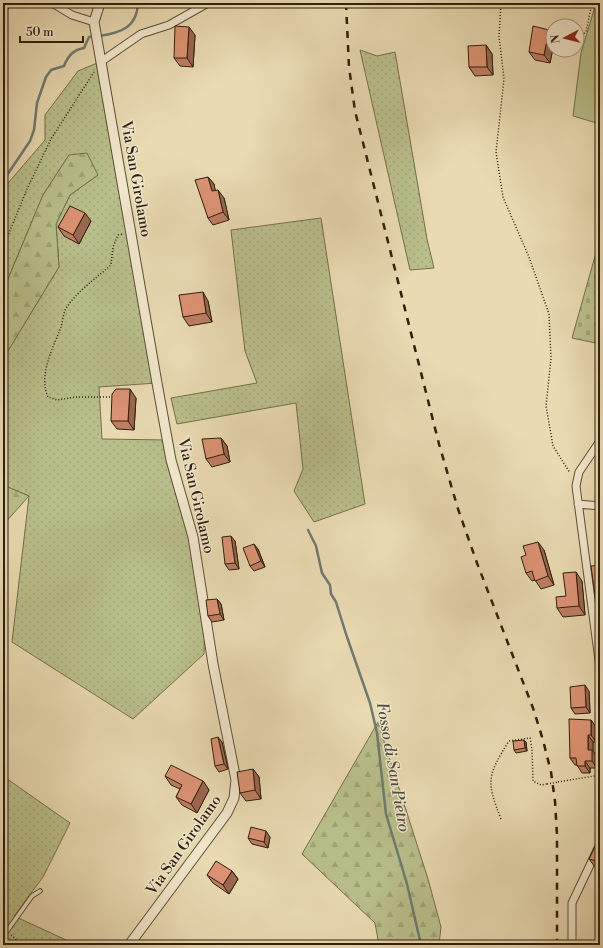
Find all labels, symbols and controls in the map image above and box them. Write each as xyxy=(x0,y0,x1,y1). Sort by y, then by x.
scale bar xyxy=(20,18,83,44)
north arrow xyxy=(545,18,585,58)
text: 50 m xyxy=(26,25,54,40)
text: N xyxy=(549,34,564,44)
street label: Via San Girolamo xyxy=(116,118,156,239)
street label: Via San Girolamo xyxy=(173,435,219,556)
water label: Fosso di San Pietro xyxy=(372,700,414,834)
street label: Via San Girolamo xyxy=(142,791,226,900)

